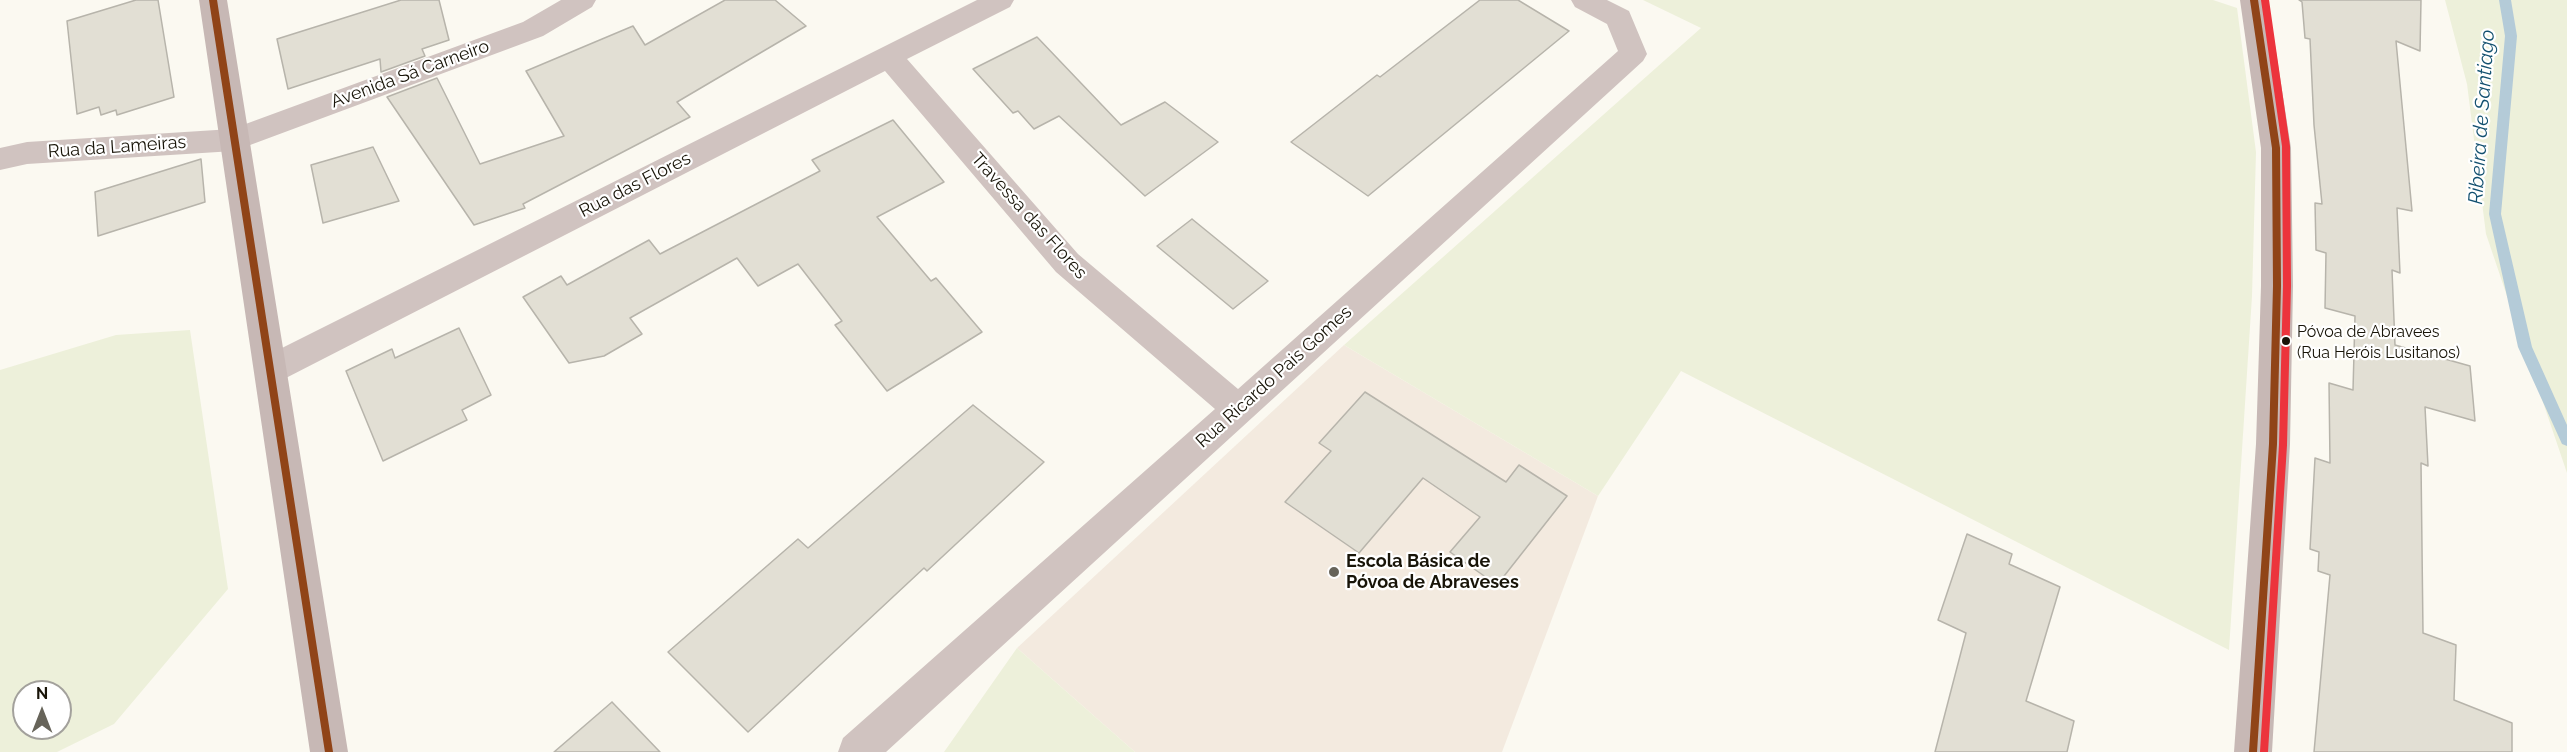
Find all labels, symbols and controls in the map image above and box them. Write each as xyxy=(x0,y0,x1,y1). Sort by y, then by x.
water label: Ribeira de Santiago xyxy=(2464,29,2500,205)
street label: Avenida Sá Carneiro xyxy=(328,35,492,113)
street label: Rua da Lameiras xyxy=(47,131,187,163)
street label: Rua das Flores xyxy=(576,148,694,222)
street label: Travessa das Flores xyxy=(967,148,1091,284)
street label: Rua Ricardo Pais Gomes xyxy=(1192,301,1356,453)
place label: Póvoa de Abravees (Rua Heróis Lusitanos) xyxy=(2297,322,2460,360)
marker: Póvoa de Abravees (Rua Heróis Lusitanos) xyxy=(2280,335,2292,347)
place label: Escola Básica de Póvoa de Abraveses xyxy=(1346,551,1519,594)
marker: Escola Básica de Póvoa de Abraveses xyxy=(1327,565,1341,579)
north arrow xyxy=(12,680,72,740)
text: N xyxy=(36,684,48,703)

